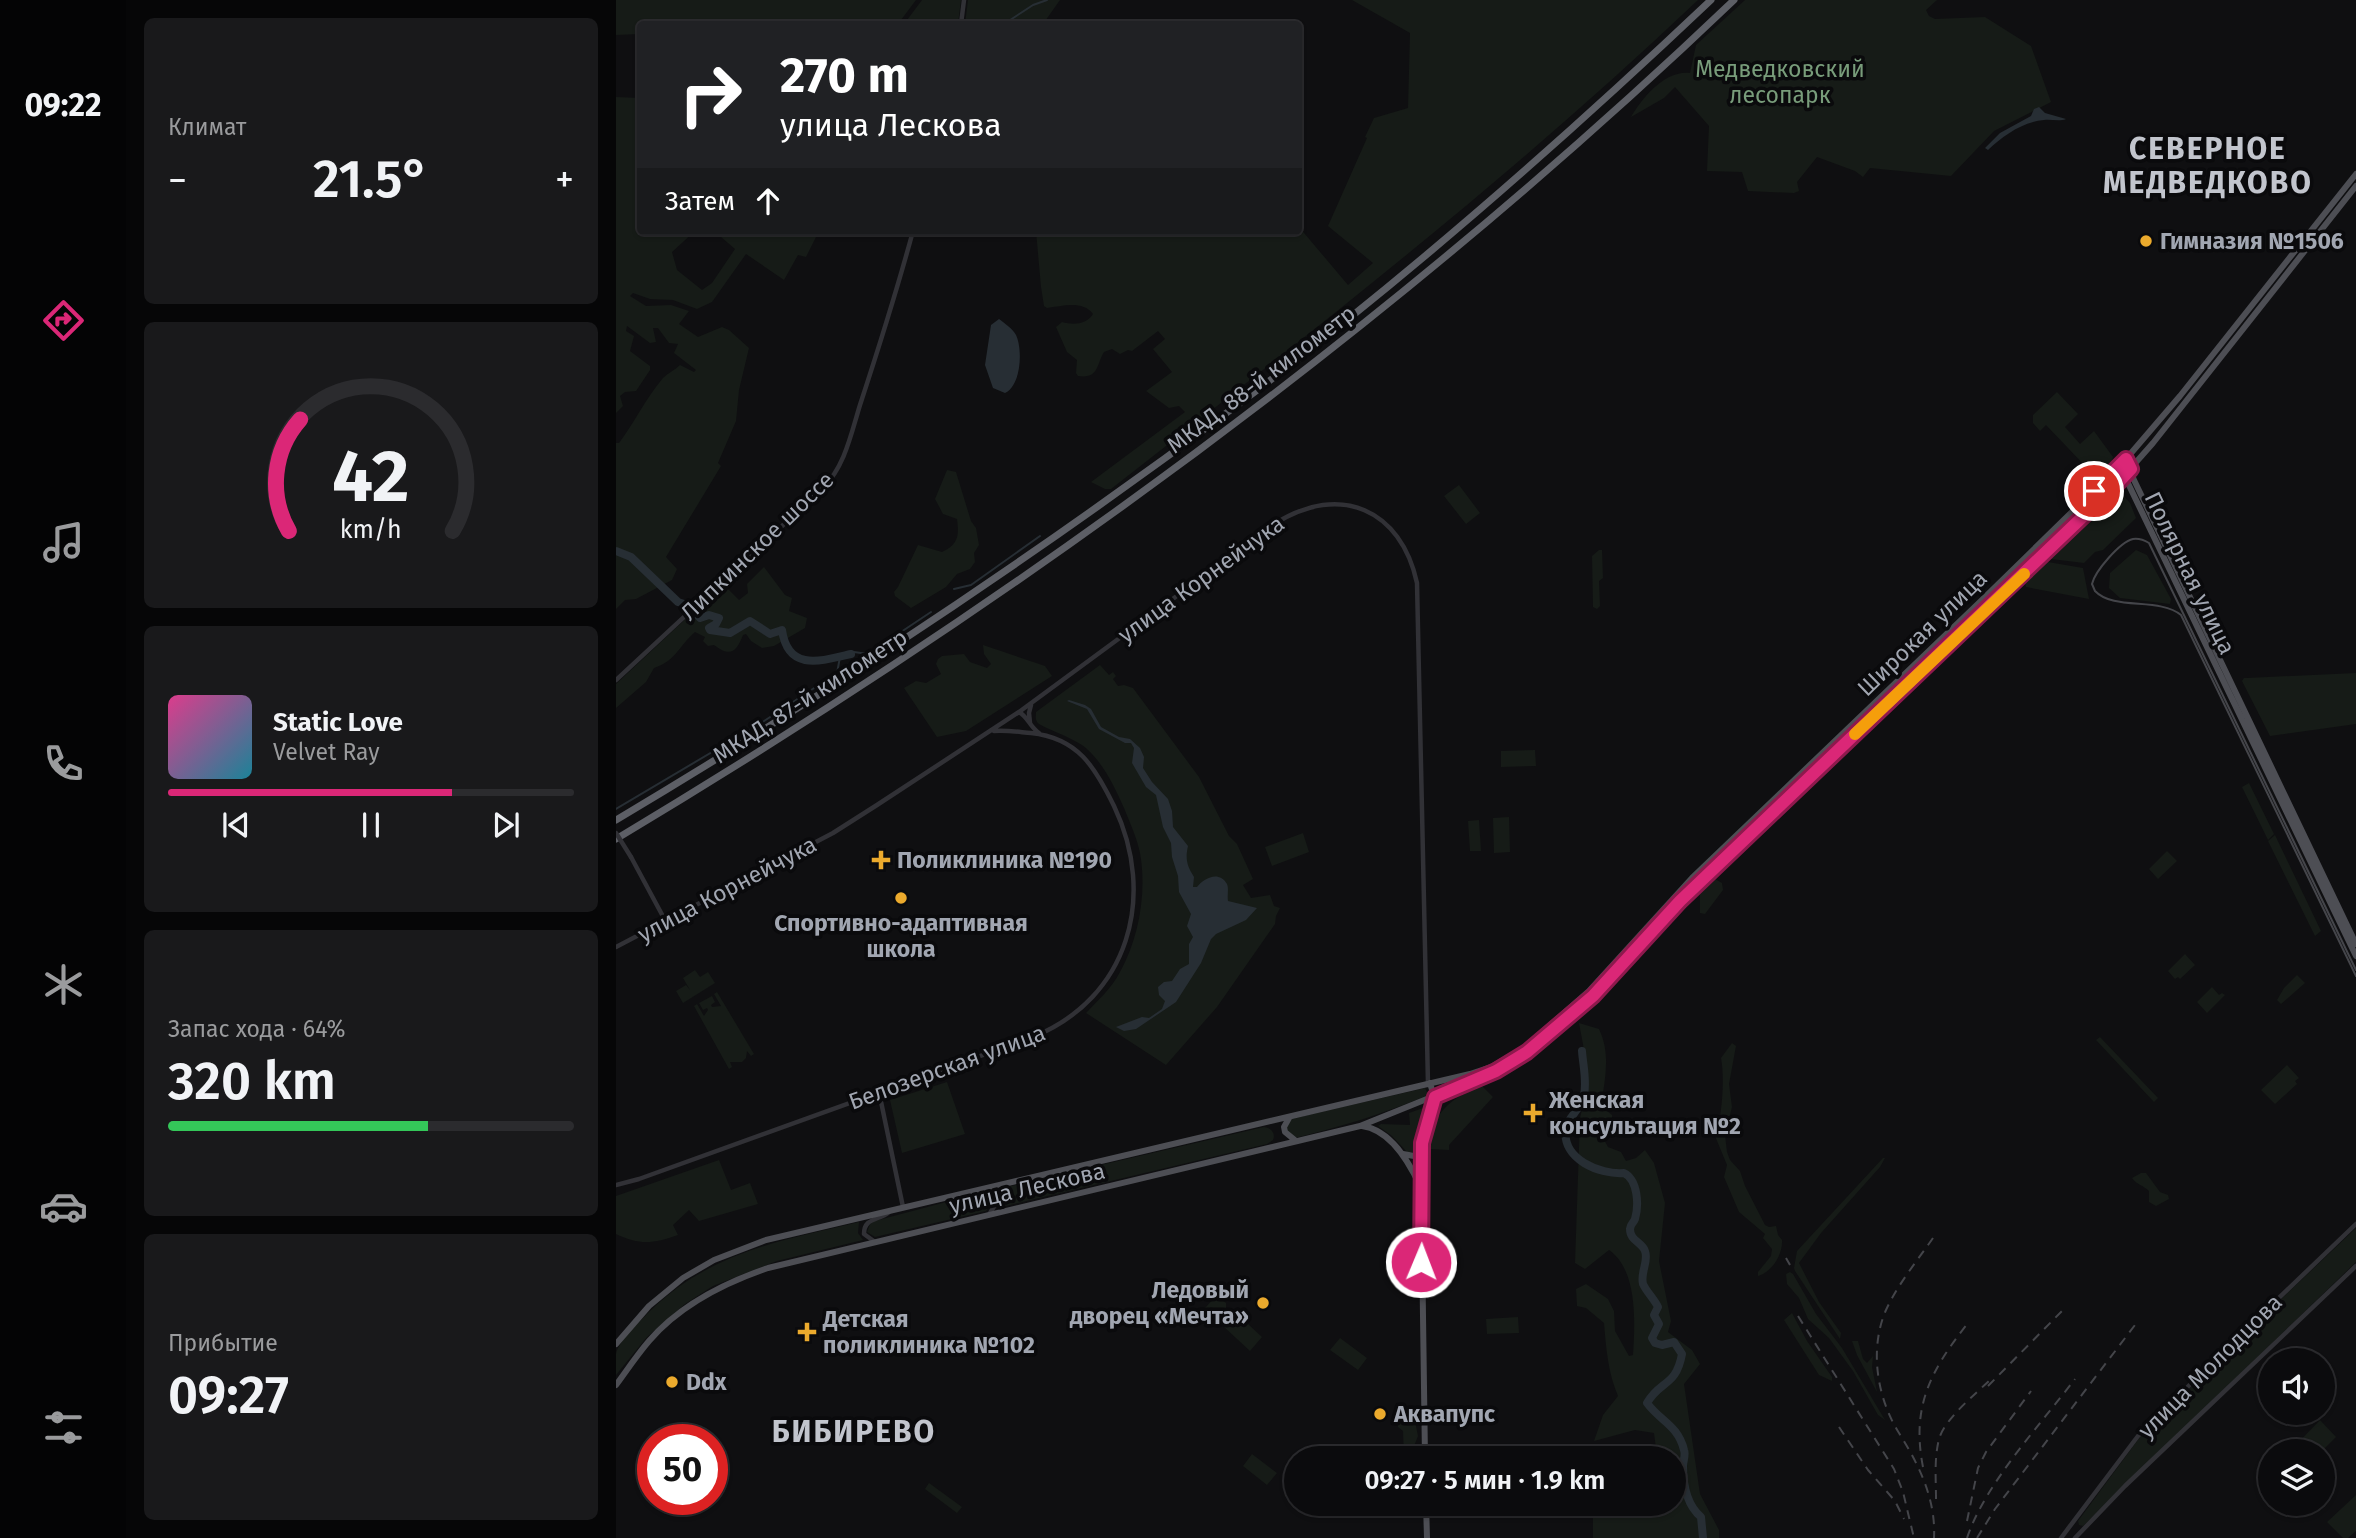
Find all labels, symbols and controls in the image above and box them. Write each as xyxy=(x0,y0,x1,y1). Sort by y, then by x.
text: 270 m xyxy=(780,46,909,105)
icon: right xyxy=(665,49,756,140)
park label: Медведковский лесопарк xyxy=(1695,55,1865,109)
text: 09:22 xyxy=(24,86,102,124)
text: улица Лескова xyxy=(780,106,1002,144)
text: Климат xyxy=(168,113,246,141)
district label: СЕВЕРНОЕ МЕДВЕДКОВО xyxy=(2103,131,2313,201)
text: 21.5° xyxy=(313,148,429,211)
text: − xyxy=(168,157,187,203)
text: + xyxy=(555,157,574,203)
icon: ahead xyxy=(749,182,787,220)
text: Затем xyxy=(665,186,735,217)
place label: Гимназия №1506 xyxy=(2160,227,2344,255)
marker: Гимназия №1506 xyxy=(2138,233,2154,249)
icon: directions xyxy=(39,296,88,345)
street label: МКАД, 88-й километр xyxy=(1161,299,1361,459)
text: 42 xyxy=(332,433,410,520)
pin xyxy=(2064,461,2124,521)
street label: Липкинское шоссе xyxy=(675,466,839,626)
icon: arrive xyxy=(2075,472,2113,510)
street label: Полярная улица xyxy=(2139,487,2241,659)
street label: улица Корнейчука xyxy=(1112,509,1290,649)
text: km/h xyxy=(340,515,402,545)
icon: music xyxy=(39,518,88,567)
street label: Широкая улица xyxy=(1851,564,1993,702)
street label: МКАД, 87-й километр xyxy=(708,623,912,769)
text: Static Love xyxy=(273,707,403,738)
text: Velvet Ray xyxy=(273,738,380,766)
icon: phone xyxy=(39,739,88,788)
icon: previous xyxy=(217,806,255,844)
icon: pause xyxy=(352,806,390,844)
icon: next xyxy=(487,806,525,844)
street label: улица Корнейчука xyxy=(633,830,821,948)
place label: Поликлиника №190 xyxy=(897,846,1112,874)
marker: Поликлиника №190 xyxy=(871,850,891,870)
marker: Спортивно-адаптивная школа xyxy=(893,890,909,906)
place label: Спортивно-адаптивная школа xyxy=(774,909,1028,963)
icon: climate xyxy=(39,960,88,1009)
text: Запас хода · 64% xyxy=(168,1015,345,1043)
street label: Белозерская улица xyxy=(845,1018,1049,1116)
text: 320 km xyxy=(168,1050,336,1113)
place label: Женская консультация №2 xyxy=(1548,1086,1741,1140)
marker: Женская консультация №2 xyxy=(1523,1103,1543,1123)
street label: улица Лескова xyxy=(946,1156,1108,1220)
icon: car xyxy=(39,1182,88,1231)
position arrow xyxy=(1384,1225,1458,1299)
place label: Ледовый дворец «Мечта» xyxy=(1070,1276,1249,1330)
street label: улица Молодцова xyxy=(2132,1288,2288,1444)
marker: Ледовый дворец «Мечта» xyxy=(1255,1295,1271,1311)
place label: Детская поликлиника №102 xyxy=(822,1305,1035,1359)
marker: Детская поликлиника №102 xyxy=(797,1322,817,1342)
text: Прибытие xyxy=(168,1329,278,1357)
map controls xyxy=(2258,1348,2335,1516)
button: sound xyxy=(2258,1348,2335,1425)
text: 09:27 xyxy=(168,1364,289,1427)
place label: Ddx xyxy=(686,1368,727,1396)
marker: Ddx xyxy=(664,1374,680,1390)
place label: Аквапупс xyxy=(1393,1400,1495,1428)
icon: filters xyxy=(39,1403,88,1452)
marker: Аквапупс xyxy=(1372,1406,1388,1422)
district label: БИБИРЕВО xyxy=(772,1414,936,1450)
speed limit sign: 50 xyxy=(637,1424,728,1515)
button: layers xyxy=(2258,1439,2335,1516)
text: 09:27 · 5 мин · 1.9 km xyxy=(1365,1465,1605,1496)

